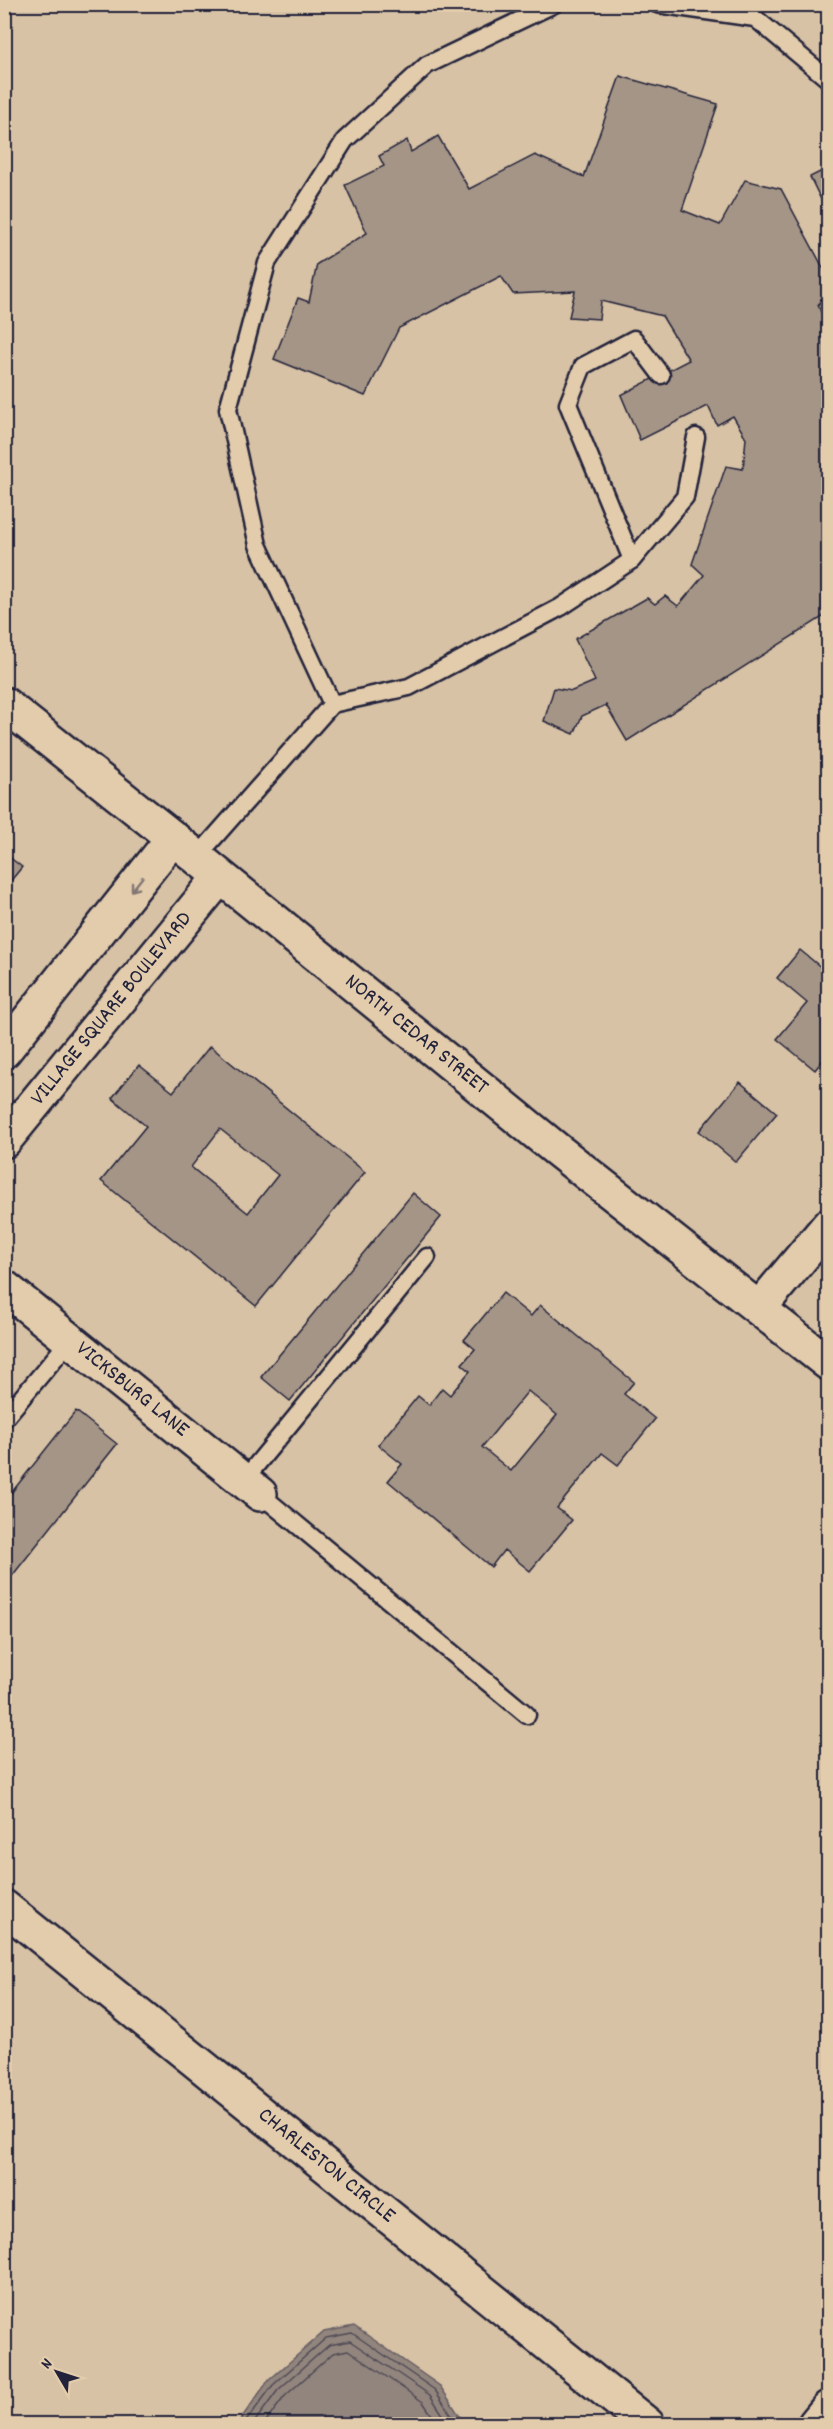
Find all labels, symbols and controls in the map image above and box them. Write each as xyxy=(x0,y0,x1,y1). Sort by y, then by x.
one-way arrow xyxy=(131,876,144,892)
street label: VILLAGE SQUARE BOULEVARD xyxy=(24,905,200,1113)
street label: NORTH CEDAR STREET xyxy=(337,967,495,1103)
street label: VICKSBURG LANE xyxy=(69,1335,195,1445)
street label: CHARLESTON CIRCLE xyxy=(251,2101,401,2231)
north arrow xyxy=(27,2342,87,2402)
text: N xyxy=(36,2354,59,2374)

